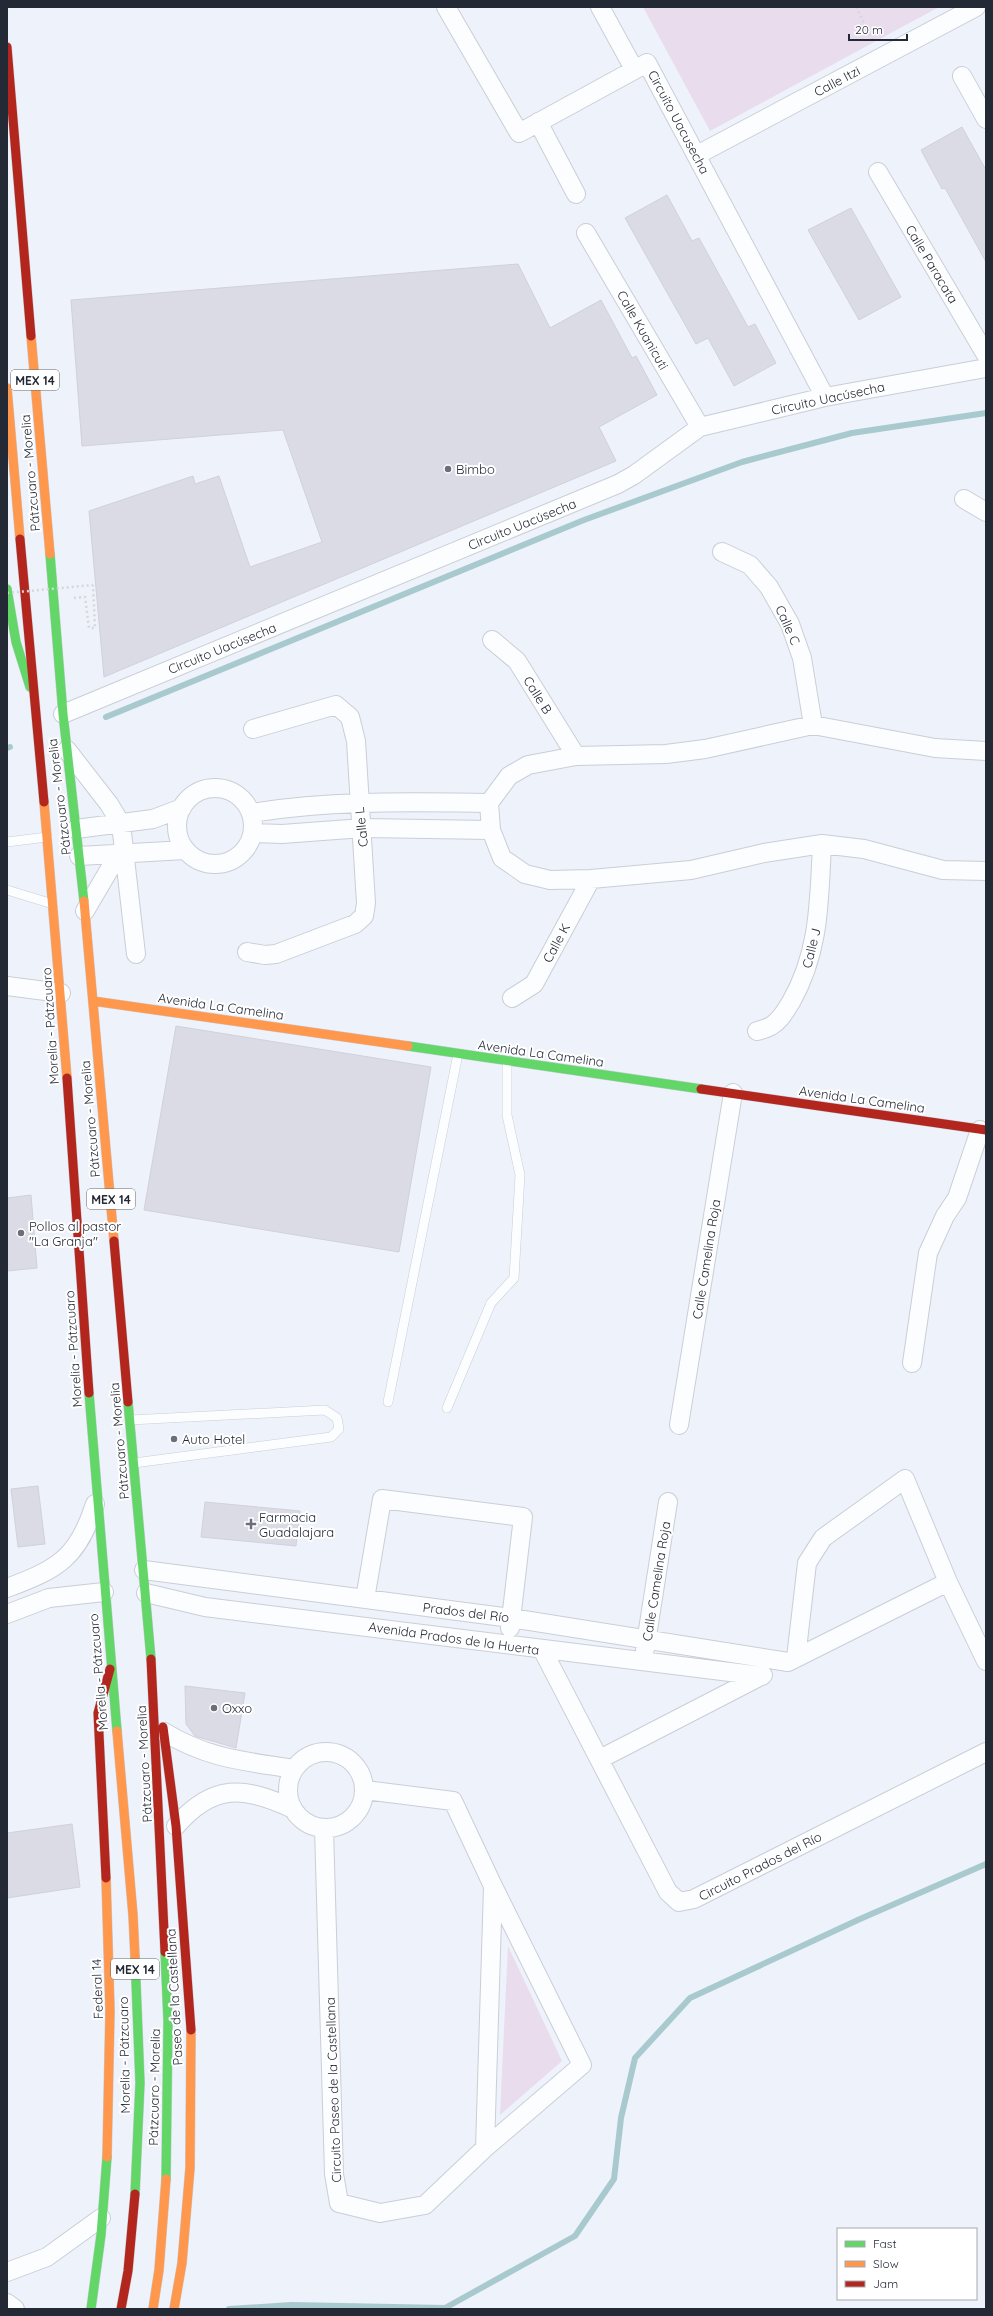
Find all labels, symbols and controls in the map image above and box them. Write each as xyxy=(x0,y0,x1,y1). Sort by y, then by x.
scale bar xyxy=(849,16,907,42)
text: 20 m xyxy=(855,22,883,37)
street label: Calle Itzi xyxy=(811,62,863,100)
street label: Circuito Uacusecha xyxy=(645,67,713,177)
street label: Calle Paracata xyxy=(902,222,962,306)
street label: Calle Kuanicuti xyxy=(614,288,672,372)
road number: MEX 14 xyxy=(11,370,59,390)
street label: Circuito Uacúsecha xyxy=(770,378,886,418)
street label: Pátzcuaro - Morelia xyxy=(17,414,43,532)
place label: Bimbo xyxy=(456,461,495,477)
marker: Bimbo xyxy=(443,464,453,474)
street label: Circuito Uacúsecha xyxy=(466,495,578,553)
street label: Calle C xyxy=(772,603,804,648)
street label: Circuito Uacúsecha xyxy=(166,619,278,677)
street label: Calle B xyxy=(520,673,556,717)
street label: Pátzcuaro - Morelia xyxy=(44,738,74,856)
street label: Calle L xyxy=(351,806,371,848)
street label: Calle K xyxy=(539,921,573,965)
street label: Calle J xyxy=(798,926,824,970)
street label: Morelia - Pátzcuaro xyxy=(38,967,62,1085)
street label: Avenida La Camelina xyxy=(157,989,285,1023)
street label: Avenida La Camelina xyxy=(477,1036,605,1070)
street label: Pátzcuaro - Morelia xyxy=(77,1060,103,1178)
street label: Avenida La Camelina xyxy=(798,1082,926,1116)
road number: MEX 14 xyxy=(87,1189,135,1209)
street label: Calle Camelina Roja xyxy=(689,1198,723,1320)
place label: Pollos al pastor "La Granja" xyxy=(29,1218,121,1249)
marker: Pollos al pastor "La Granja" xyxy=(16,1228,26,1238)
street label: Morelia - Pátzcuaro xyxy=(61,1290,85,1408)
street label: Pátzcuaro - Morelia xyxy=(106,1382,132,1500)
place label: Auto Hotel xyxy=(182,1431,245,1447)
marker: Auto Hotel xyxy=(169,1434,179,1444)
place label: Farmacia Guadalajara xyxy=(259,1509,334,1540)
marker: Farmacia Guadalajara xyxy=(246,1519,256,1529)
street label: Calle Camelina Roja xyxy=(639,1520,673,1642)
street label: Prados del Río xyxy=(422,1599,510,1625)
street label: Morelia - Pátzcuaro xyxy=(85,1613,111,1731)
street label: Avenida Prados de la Huerta xyxy=(368,1618,540,1658)
place label: Oxxo xyxy=(222,1700,252,1716)
marker: Oxxo xyxy=(209,1703,219,1713)
street label: Pátzcuaro - Morelia xyxy=(133,1705,155,1823)
street label: Circuito Prados del Río xyxy=(696,1828,824,1904)
street label: Paseo de la Castellana xyxy=(162,1928,186,2066)
street label: Federal 14 xyxy=(88,1958,106,2019)
road number: MEX 14 xyxy=(111,1959,159,1979)
street label: Morelia - Pátzcuaro xyxy=(115,1996,133,2114)
street label: Circuito Paseo de la Castellana xyxy=(322,1997,344,2183)
street label: Pátzcuaro - Morelia xyxy=(145,2028,163,2146)
legend xyxy=(837,2228,977,2300)
text: Fast xyxy=(873,2236,897,2251)
text: Slow xyxy=(873,2256,899,2271)
text: Jam xyxy=(873,2276,898,2291)

